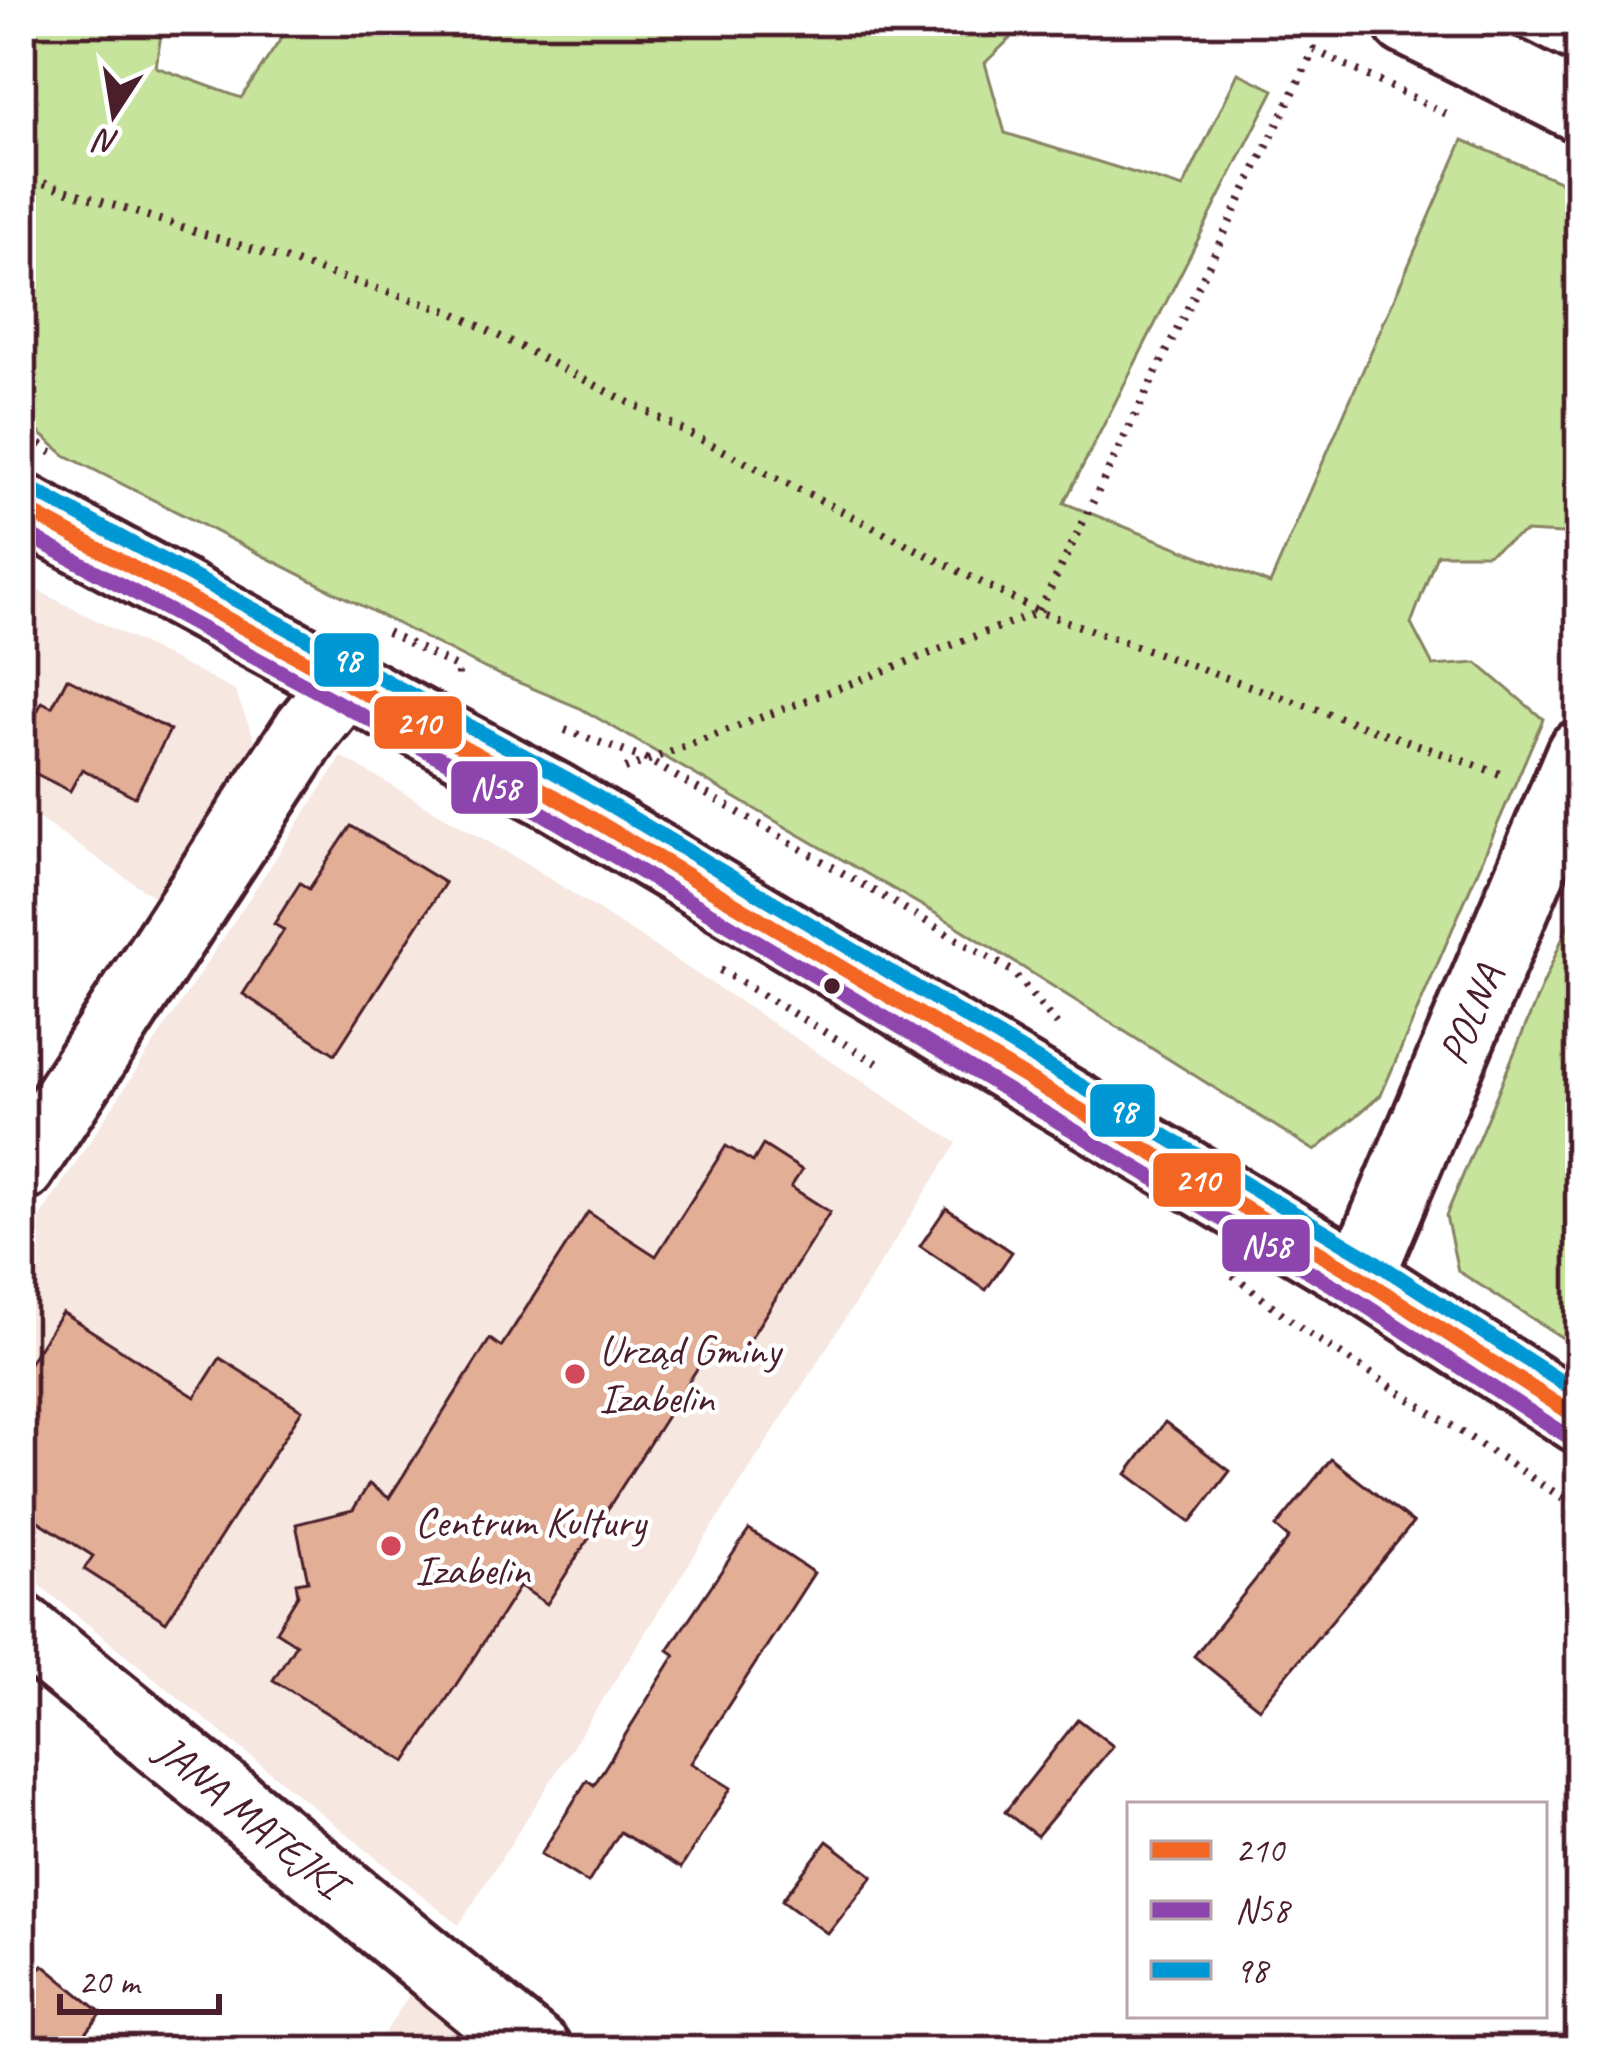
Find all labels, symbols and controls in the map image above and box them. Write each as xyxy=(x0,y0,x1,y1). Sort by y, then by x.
north arrow xyxy=(54,54,174,174)
text: N xyxy=(88,119,122,165)
line badge: 98 xyxy=(312,631,381,689)
text: 98 xyxy=(331,639,365,681)
line badge: 210 xyxy=(372,694,464,751)
text: 210 xyxy=(396,702,443,744)
line badge: N58 xyxy=(449,759,540,816)
text: N58 xyxy=(470,767,524,809)
street label: POLNA xyxy=(1426,956,1515,1072)
unlabelled marker xyxy=(821,975,843,997)
line badge: 98 xyxy=(1088,1082,1157,1139)
text: 98 xyxy=(1107,1090,1141,1132)
line badge: 210 xyxy=(1151,1151,1243,1209)
text: 210 xyxy=(1175,1159,1222,1201)
line badge: N58 xyxy=(1220,1217,1312,1274)
text: N58 xyxy=(1241,1225,1295,1267)
place label: Urząd Gminy Izabelin xyxy=(599,1324,784,1425)
marker: Urząd Gminy Izabelin xyxy=(562,1361,588,1387)
place label: Centrum Kultury Izabelin xyxy=(415,1496,648,1597)
marker: Centrum Kultury Izabelin xyxy=(378,1533,404,1559)
street label: JANA MATEJKI xyxy=(144,1722,362,1914)
legend xyxy=(1127,1802,1547,2018)
text: 210 xyxy=(1235,1827,1286,1873)
text: N58 xyxy=(1235,1887,1293,1933)
scale bar xyxy=(60,1940,219,2014)
text: 98 xyxy=(1235,1947,1271,1993)
text: 20 m xyxy=(78,1959,142,2005)

